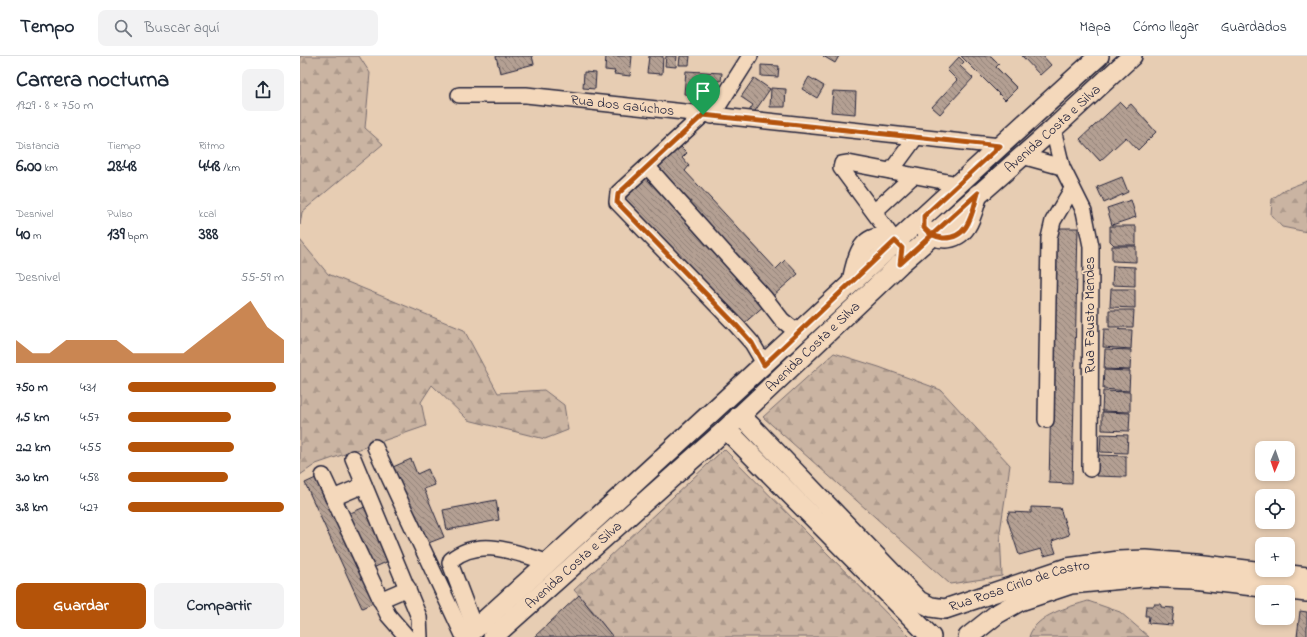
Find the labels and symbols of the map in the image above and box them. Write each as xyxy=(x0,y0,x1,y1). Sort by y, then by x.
pin xyxy=(686,74,720,115)
street label: Avenida Costa e Silva xyxy=(1000,79,1105,178)
street label: Rua dos Gaúchos xyxy=(570,89,675,121)
street label: Rua Fausto Mendes xyxy=(1080,257,1101,373)
street label: Avenida Costa e Silva xyxy=(761,297,865,397)
north arrow xyxy=(1255,441,1295,481)
street label: Avenida Costa e Silva xyxy=(520,516,627,614)
street label: Rua Rosa Cirilo de Castro xyxy=(946,555,1091,617)

